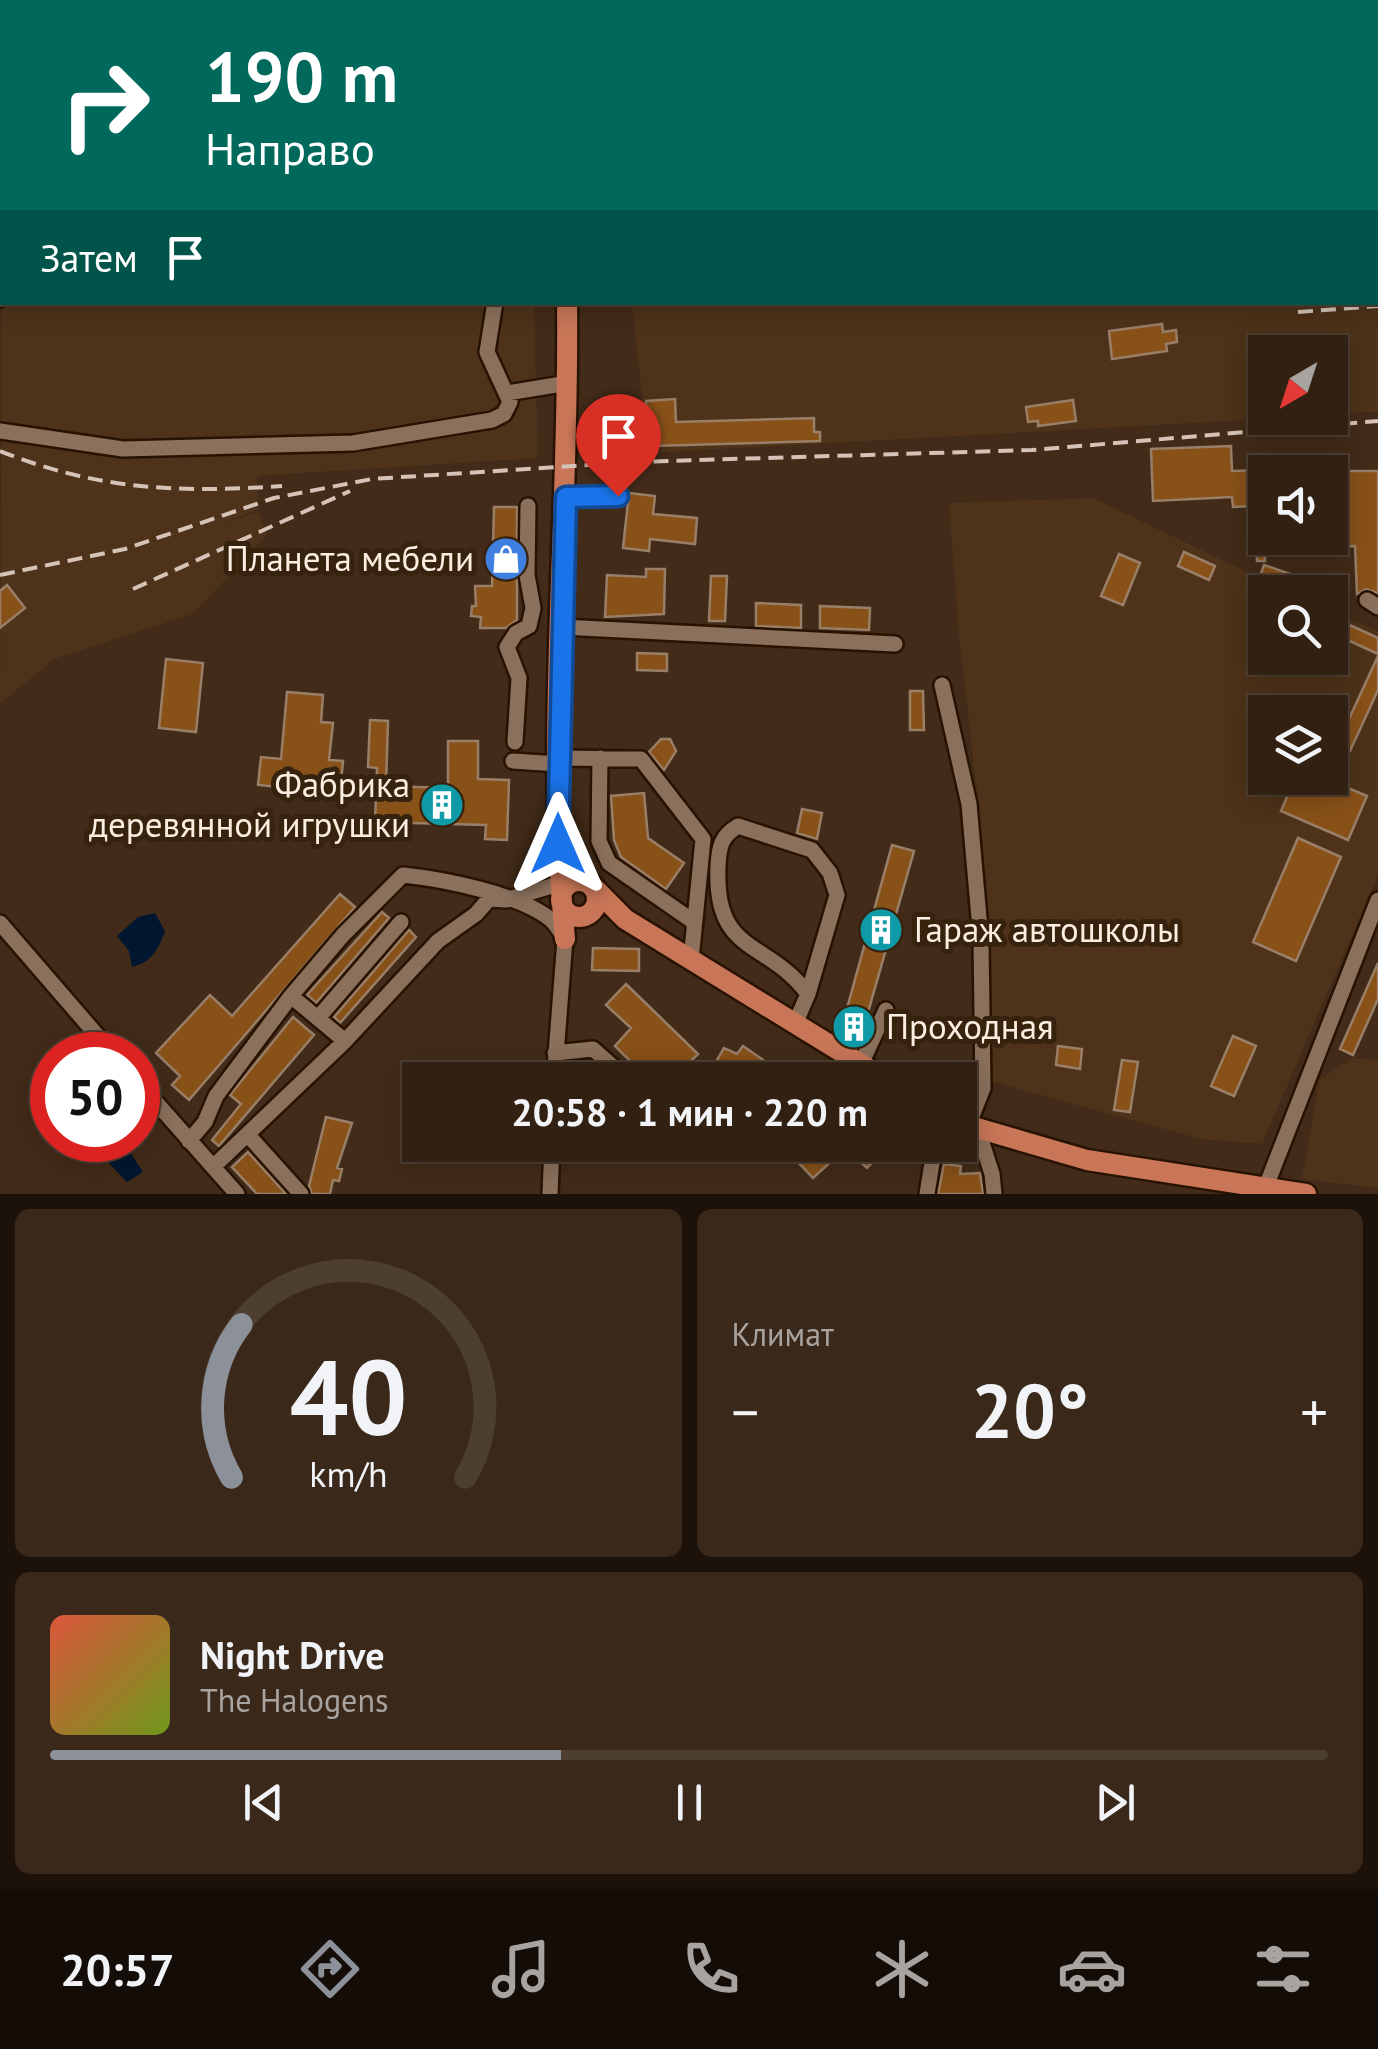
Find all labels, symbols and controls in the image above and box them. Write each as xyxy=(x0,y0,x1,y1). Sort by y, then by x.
text: 190 m xyxy=(205,31,398,121)
icon: right xyxy=(40,40,170,170)
text: Направо xyxy=(205,119,375,177)
icon: arrive xyxy=(158,230,213,285)
text: Затем xyxy=(40,233,138,282)
north arrow xyxy=(1248,335,1348,435)
map controls xyxy=(1248,335,1348,795)
pin xyxy=(576,394,661,497)
icon: arrive xyxy=(591,409,646,464)
button: sound xyxy=(1248,455,1348,555)
place label: Планета мебели xyxy=(226,535,474,581)
shop icon: Планета мебели xyxy=(483,536,529,582)
button: search xyxy=(1248,575,1348,675)
button: layers xyxy=(1248,695,1348,795)
place label: Фабрика деревянной игрушки xyxy=(89,761,410,847)
building icon: Фабрика деревянной игрушки xyxy=(419,782,465,828)
position arrow xyxy=(506,792,610,896)
place label: Гараж автошколы xyxy=(914,906,1180,952)
building icon: Гараж автошколы xyxy=(858,907,904,953)
place label: Проходная xyxy=(886,1003,1054,1049)
building icon: Проходная xyxy=(831,1004,877,1050)
speed limit sign: 50 xyxy=(30,1032,160,1162)
text: 20:58 · 1 мин · 220 m xyxy=(511,1087,868,1136)
text: Климат xyxy=(732,1313,834,1355)
text: 40 xyxy=(289,1329,407,1464)
text: 20° xyxy=(971,1362,1089,1459)
text: − xyxy=(732,1376,759,1447)
text: + xyxy=(1300,1376,1328,1447)
text: km/h xyxy=(309,1451,387,1497)
text: Night Drive xyxy=(200,1630,384,1679)
text: The Halogens xyxy=(200,1679,388,1721)
icon: previous xyxy=(236,1775,291,1830)
icon: pause xyxy=(662,1775,717,1830)
icon: next xyxy=(1088,1775,1143,1830)
icon: directions xyxy=(295,1934,365,2004)
icon: music xyxy=(486,1934,556,2004)
icon: phone xyxy=(676,1934,746,2004)
icon: climate xyxy=(867,1934,937,2004)
icon: car xyxy=(1057,1934,1127,2004)
icon: filters xyxy=(1248,1934,1318,2004)
text: 20:57 xyxy=(60,1940,174,1998)

